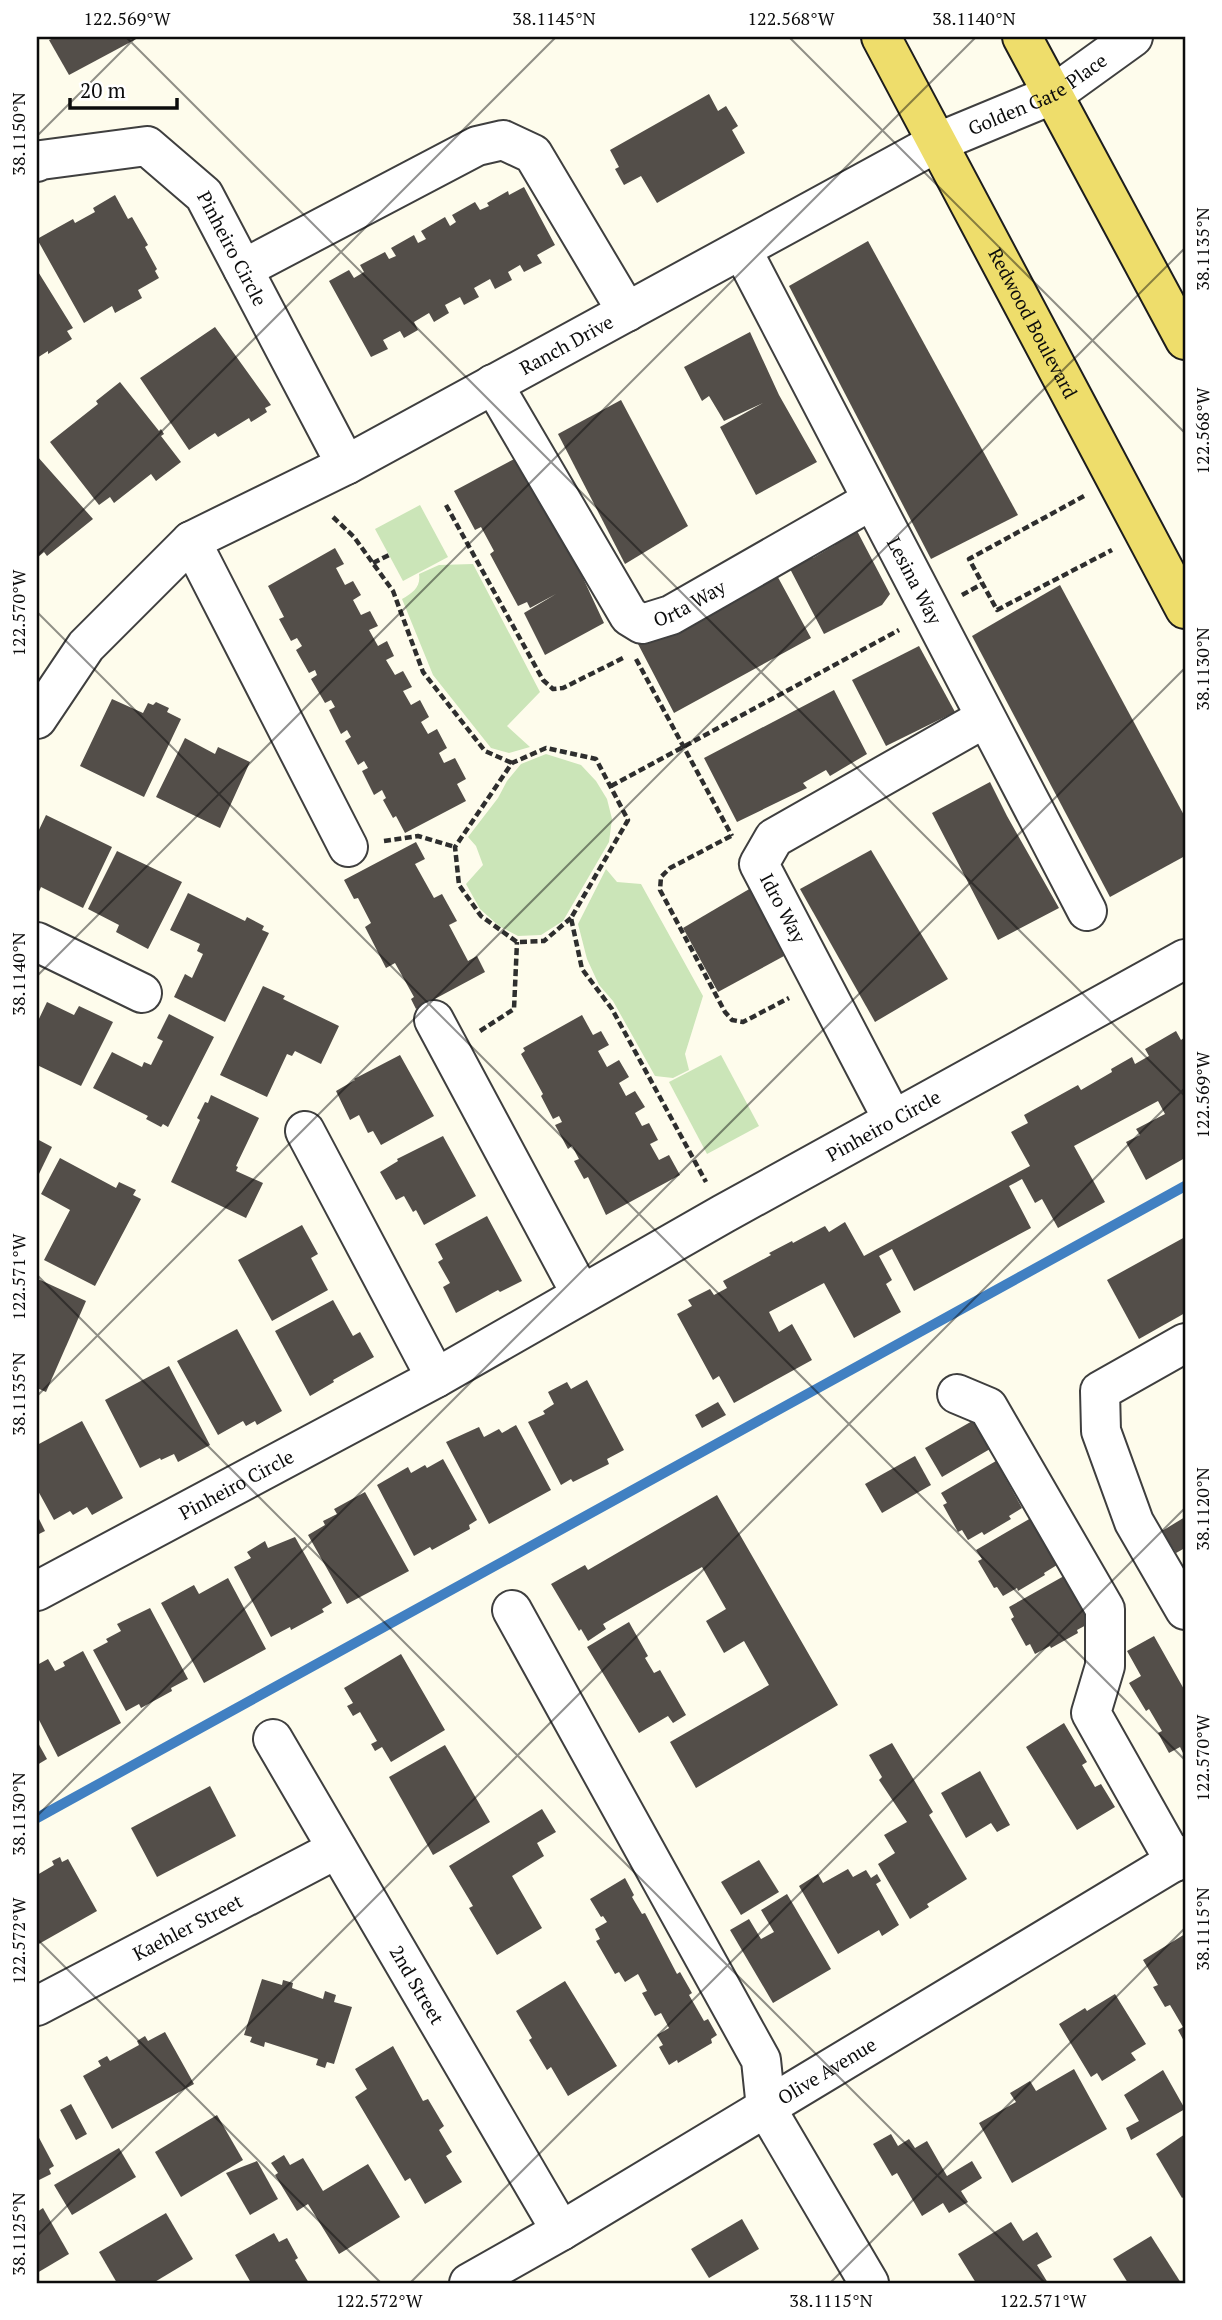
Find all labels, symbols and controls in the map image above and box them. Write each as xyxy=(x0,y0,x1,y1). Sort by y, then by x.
text: 122.569°W xyxy=(83,6,171,30)
text: 38.1145°N xyxy=(512,6,596,30)
text: 122.568°W xyxy=(747,6,835,30)
text: 38.1140°N xyxy=(932,6,1016,30)
street label: Golden Gate Place xyxy=(964,47,1111,140)
scale bar xyxy=(70,66,177,110)
text: 20 m xyxy=(80,76,126,104)
text: 38.1150°N xyxy=(6,92,30,176)
street label: Pinheiro Circle xyxy=(192,186,273,310)
text: 38.1135°N xyxy=(1190,207,1214,291)
street label: Redwood Boulevard xyxy=(983,243,1084,403)
street label: Ranch Drive xyxy=(515,309,617,380)
text: 122.568°W xyxy=(1190,387,1214,475)
street label: Lesina Way xyxy=(882,532,948,629)
text: 122.570°W xyxy=(6,569,30,657)
street label: Orta Way xyxy=(650,573,730,632)
text: 38.1130°N xyxy=(1190,627,1214,711)
street label: Idro Way xyxy=(755,869,812,947)
text: 38.1140°N xyxy=(6,932,30,1016)
text: 122.569°W xyxy=(1190,1051,1214,1139)
street label: Pinheiro Circle xyxy=(822,1084,945,1167)
text: 122.571°W xyxy=(6,1233,30,1321)
text: 38.1135°N xyxy=(6,1352,30,1436)
street label: Pinheiro Circle xyxy=(174,1443,298,1525)
text: 38.1120°N xyxy=(1190,1467,1214,1551)
text: 122.570°W xyxy=(1190,1714,1214,1802)
text: 38.1130°N xyxy=(6,1772,30,1856)
text: 38.1115°N xyxy=(1190,1887,1214,1971)
street label: Kaehler Street xyxy=(128,1888,247,1966)
text: 122.572°W xyxy=(6,1897,30,1985)
street label: 2nd Street xyxy=(385,1941,450,2029)
street label: Olive Avenue xyxy=(773,2031,880,2110)
text: 38.1125°N xyxy=(6,2192,30,2276)
text: 122.572°W xyxy=(335,2288,423,2312)
text: 38.1115°N xyxy=(789,2288,873,2312)
text: 122.571°W xyxy=(999,2288,1087,2312)

